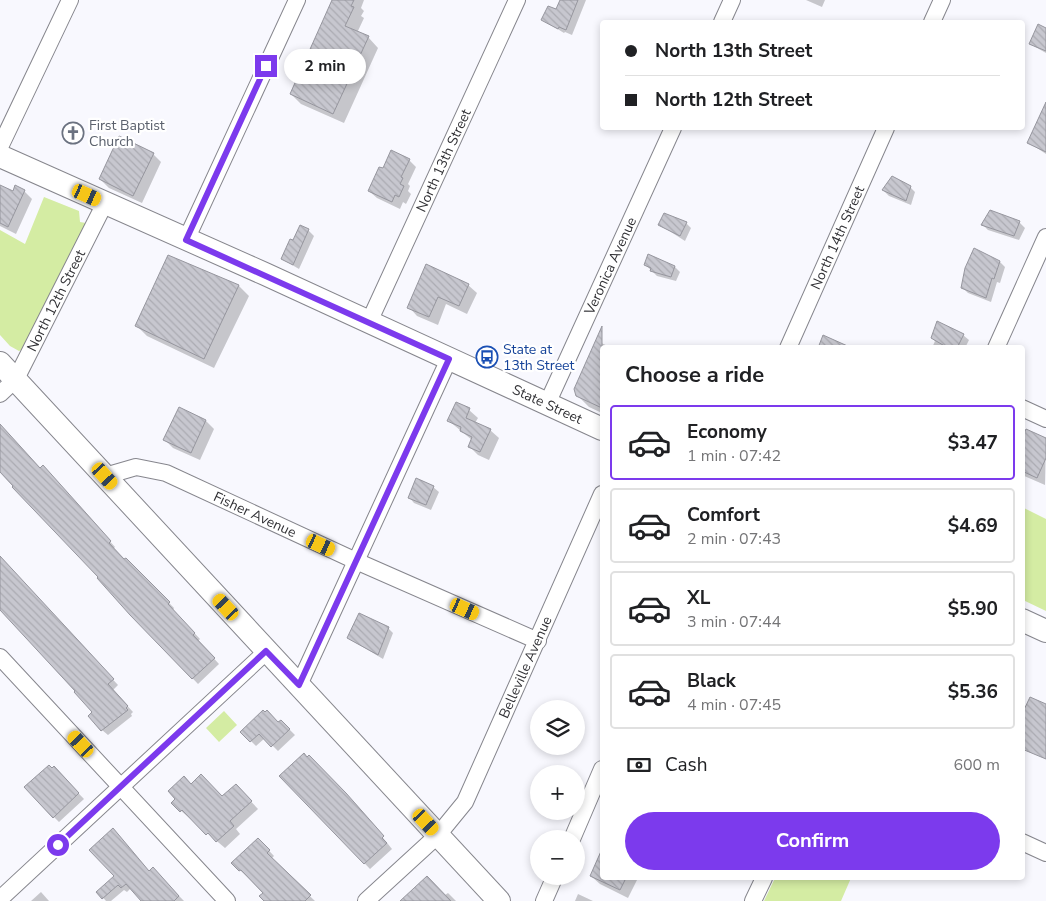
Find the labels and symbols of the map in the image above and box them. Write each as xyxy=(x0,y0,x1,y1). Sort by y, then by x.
callout: 2 min xyxy=(284,48,366,84)
route end xyxy=(255,55,277,77)
street label: North 13th Street xyxy=(412,106,476,215)
place label: First Baptist Church xyxy=(89,116,165,151)
church icon: First Baptist Church xyxy=(61,121,85,145)
car xyxy=(70,182,103,208)
street label: North 14th Street xyxy=(806,183,869,292)
street label: Veronica Avenue xyxy=(580,214,641,319)
street label: North 12th Street xyxy=(23,246,90,355)
place label: State at 13th Street xyxy=(503,340,575,375)
bus stop icon: State at 13th Street xyxy=(475,345,499,369)
street label: State Street xyxy=(509,380,585,429)
car xyxy=(89,460,120,492)
street label: Fisher Avenue xyxy=(210,487,299,542)
car xyxy=(304,532,337,558)
car xyxy=(210,591,241,623)
car xyxy=(448,596,481,622)
street label: Belleville Avenue xyxy=(494,613,557,721)
car xyxy=(65,728,96,760)
car xyxy=(410,806,441,838)
route start xyxy=(47,834,69,856)

